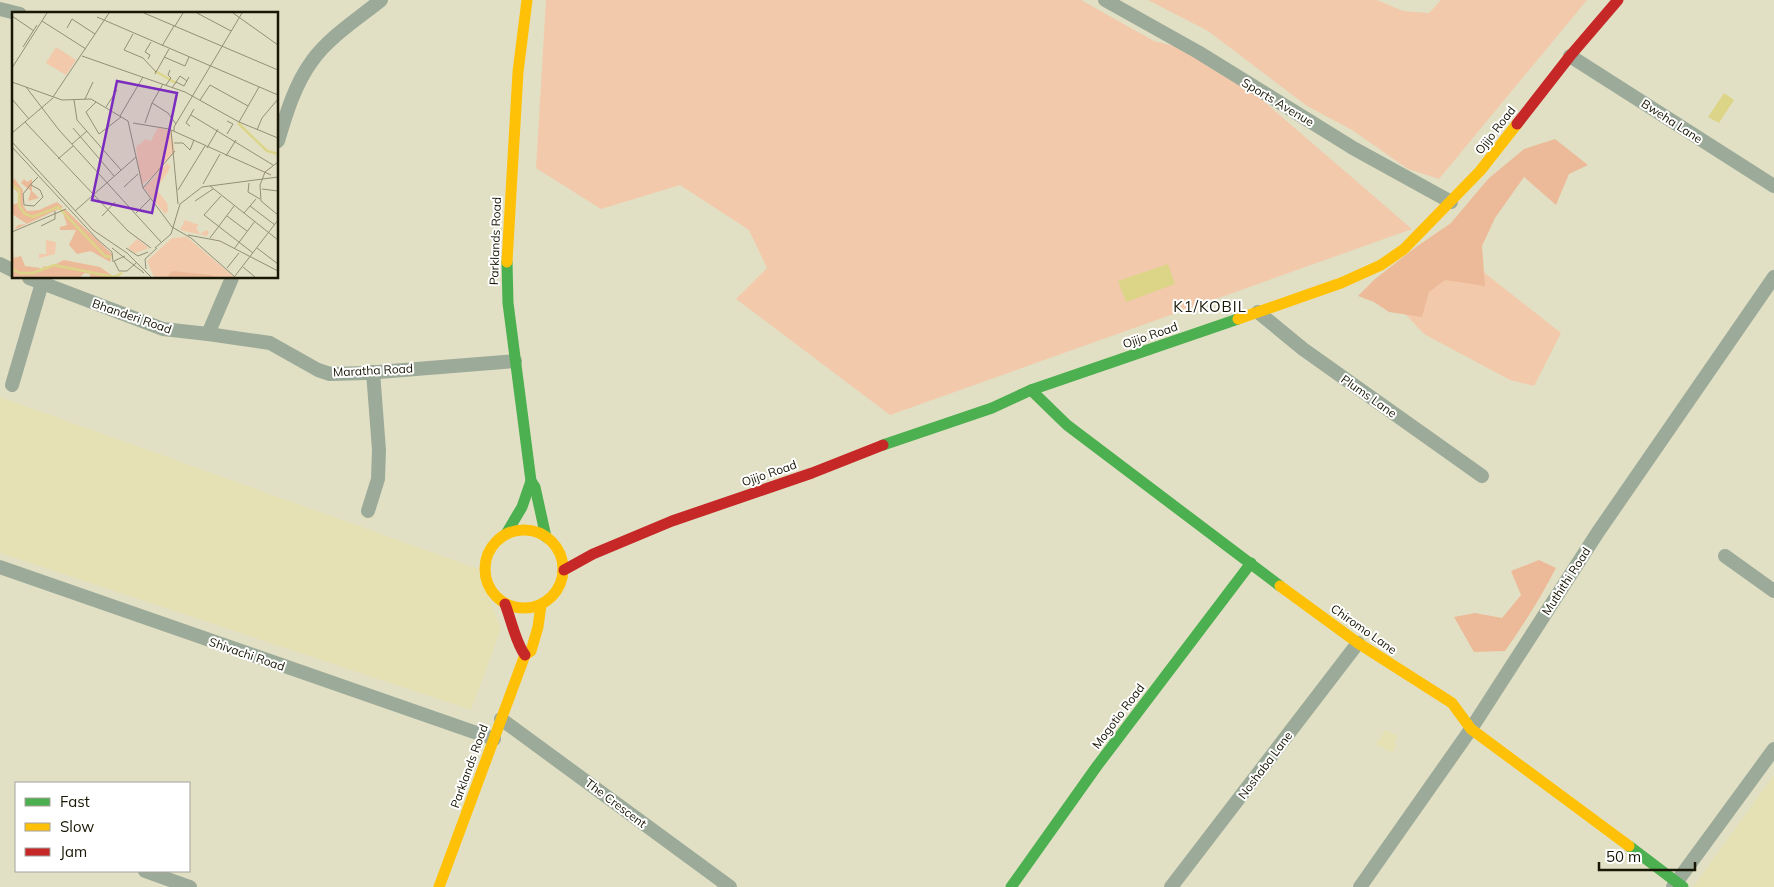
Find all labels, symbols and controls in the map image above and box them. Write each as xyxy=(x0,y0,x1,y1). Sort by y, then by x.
inset map xyxy=(12,12,279,279)
street label: Sports Avenue xyxy=(1239,75,1317,129)
street label: Bweha Lane xyxy=(1639,96,1705,146)
street label: Ojijo Road xyxy=(1471,103,1519,157)
street label: Parklands Road xyxy=(486,197,504,285)
street label: Bhanderi Road xyxy=(90,295,174,337)
district label: K1/KOBIL xyxy=(1173,297,1247,316)
street label: Ojijo Road xyxy=(1120,319,1180,351)
street label: Maratha Road xyxy=(333,360,413,380)
street label: Plums Lane xyxy=(1338,371,1400,421)
street label: Ojijo Road xyxy=(739,457,799,489)
street label: Muthithi Road xyxy=(1538,544,1594,618)
street label: Chiromo Lane xyxy=(1328,601,1400,657)
street label: Shivachi Road xyxy=(207,634,287,674)
street label: Mogotio Road xyxy=(1089,680,1147,752)
street label: Parklands Road xyxy=(447,722,491,810)
street label: Noshaba Lane xyxy=(1235,728,1295,802)
street label: The Crescent xyxy=(583,775,649,831)
legend xyxy=(15,782,190,872)
text: Fast xyxy=(60,792,90,811)
text: Slow xyxy=(60,817,94,836)
scale bar xyxy=(1599,840,1695,872)
text: Jam xyxy=(60,842,87,861)
text: 50 m xyxy=(1606,847,1641,866)

